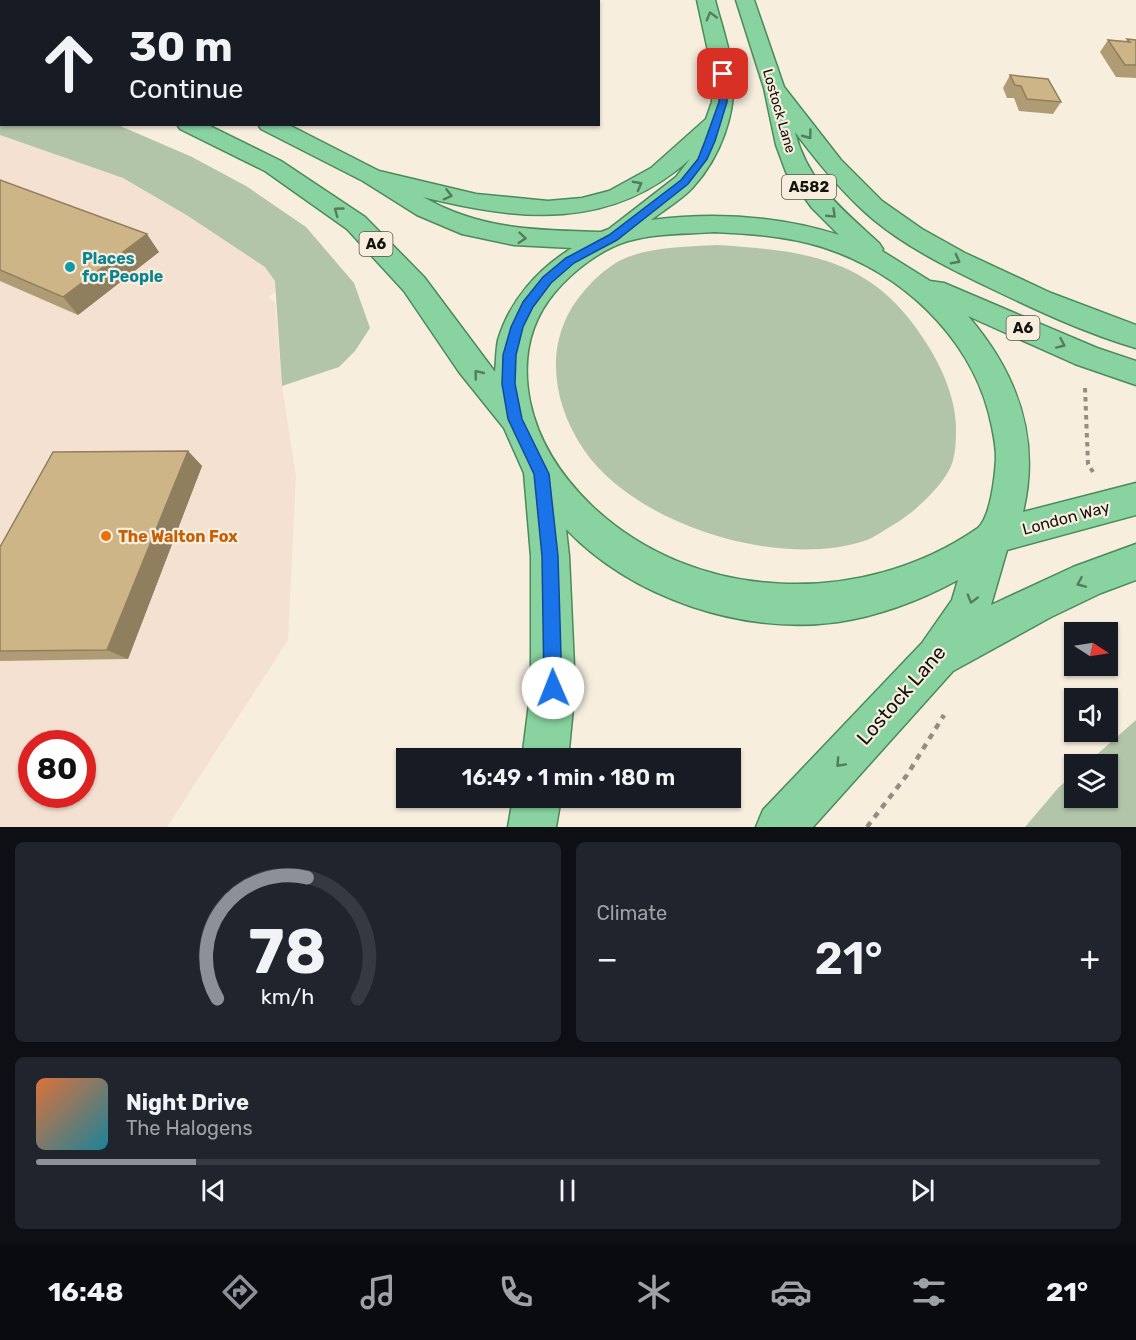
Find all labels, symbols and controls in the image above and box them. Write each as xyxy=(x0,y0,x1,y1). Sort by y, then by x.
one-way arrow xyxy=(706,11,718,22)
text: 30 m xyxy=(129,22,233,72)
icon: ahead xyxy=(30,24,108,102)
pin xyxy=(697,48,748,99)
icon: arrive xyxy=(706,57,739,90)
street label: Lostock Lane xyxy=(759,67,799,155)
text: Continue xyxy=(129,73,243,105)
one-way arrow xyxy=(801,128,812,139)
road number: A582 xyxy=(782,175,836,199)
one-way arrow xyxy=(632,181,643,193)
one-way arrow xyxy=(443,187,453,200)
one-way arrow xyxy=(333,207,344,218)
one-way arrow xyxy=(825,207,836,218)
one-way arrow xyxy=(518,231,527,244)
road number: A6 xyxy=(360,232,392,256)
place label: Places for People xyxy=(82,249,163,286)
one-way arrow xyxy=(949,253,960,264)
marker: Places for People xyxy=(63,260,77,274)
road number: A6 xyxy=(1006,316,1040,340)
one-way arrow xyxy=(1054,337,1065,349)
one-way arrow xyxy=(474,369,485,380)
street label: London Way xyxy=(1020,497,1112,539)
place label: The Walton Fox xyxy=(118,527,238,546)
marker: The Walton Fox xyxy=(99,529,113,543)
one-way arrow xyxy=(1077,576,1088,588)
one-way arrow xyxy=(967,593,979,604)
north arrow xyxy=(1064,622,1118,676)
map controls xyxy=(1064,622,1118,808)
street label: Lostock Lane xyxy=(851,640,951,750)
position arrow xyxy=(521,656,585,720)
button: sound xyxy=(1064,688,1118,742)
speed limit sign: 80 xyxy=(18,730,96,808)
button: layers xyxy=(1064,754,1118,808)
one-way arrow xyxy=(836,756,847,766)
text: 16:49 · 1 min · 180 m xyxy=(462,764,675,791)
text: Climate xyxy=(597,901,667,925)
text: 78 xyxy=(249,915,327,989)
text: 21° xyxy=(815,932,883,985)
text: − xyxy=(597,939,618,978)
text: + xyxy=(1079,939,1100,978)
text: km/h xyxy=(261,984,315,1009)
text: Night Drive xyxy=(126,1089,249,1116)
text: The Halogens xyxy=(126,1116,253,1140)
icon: previous xyxy=(197,1174,230,1207)
icon: pause xyxy=(551,1174,584,1207)
icon: next xyxy=(906,1174,939,1207)
icon: directions xyxy=(219,1271,261,1313)
icon: music xyxy=(357,1271,399,1313)
icon: phone xyxy=(495,1271,537,1313)
icon: climate xyxy=(633,1271,675,1313)
icon: car xyxy=(770,1271,812,1313)
icon: filters xyxy=(908,1271,950,1313)
text: 16:48 xyxy=(48,1276,124,1308)
text: 21° xyxy=(1046,1276,1088,1308)

